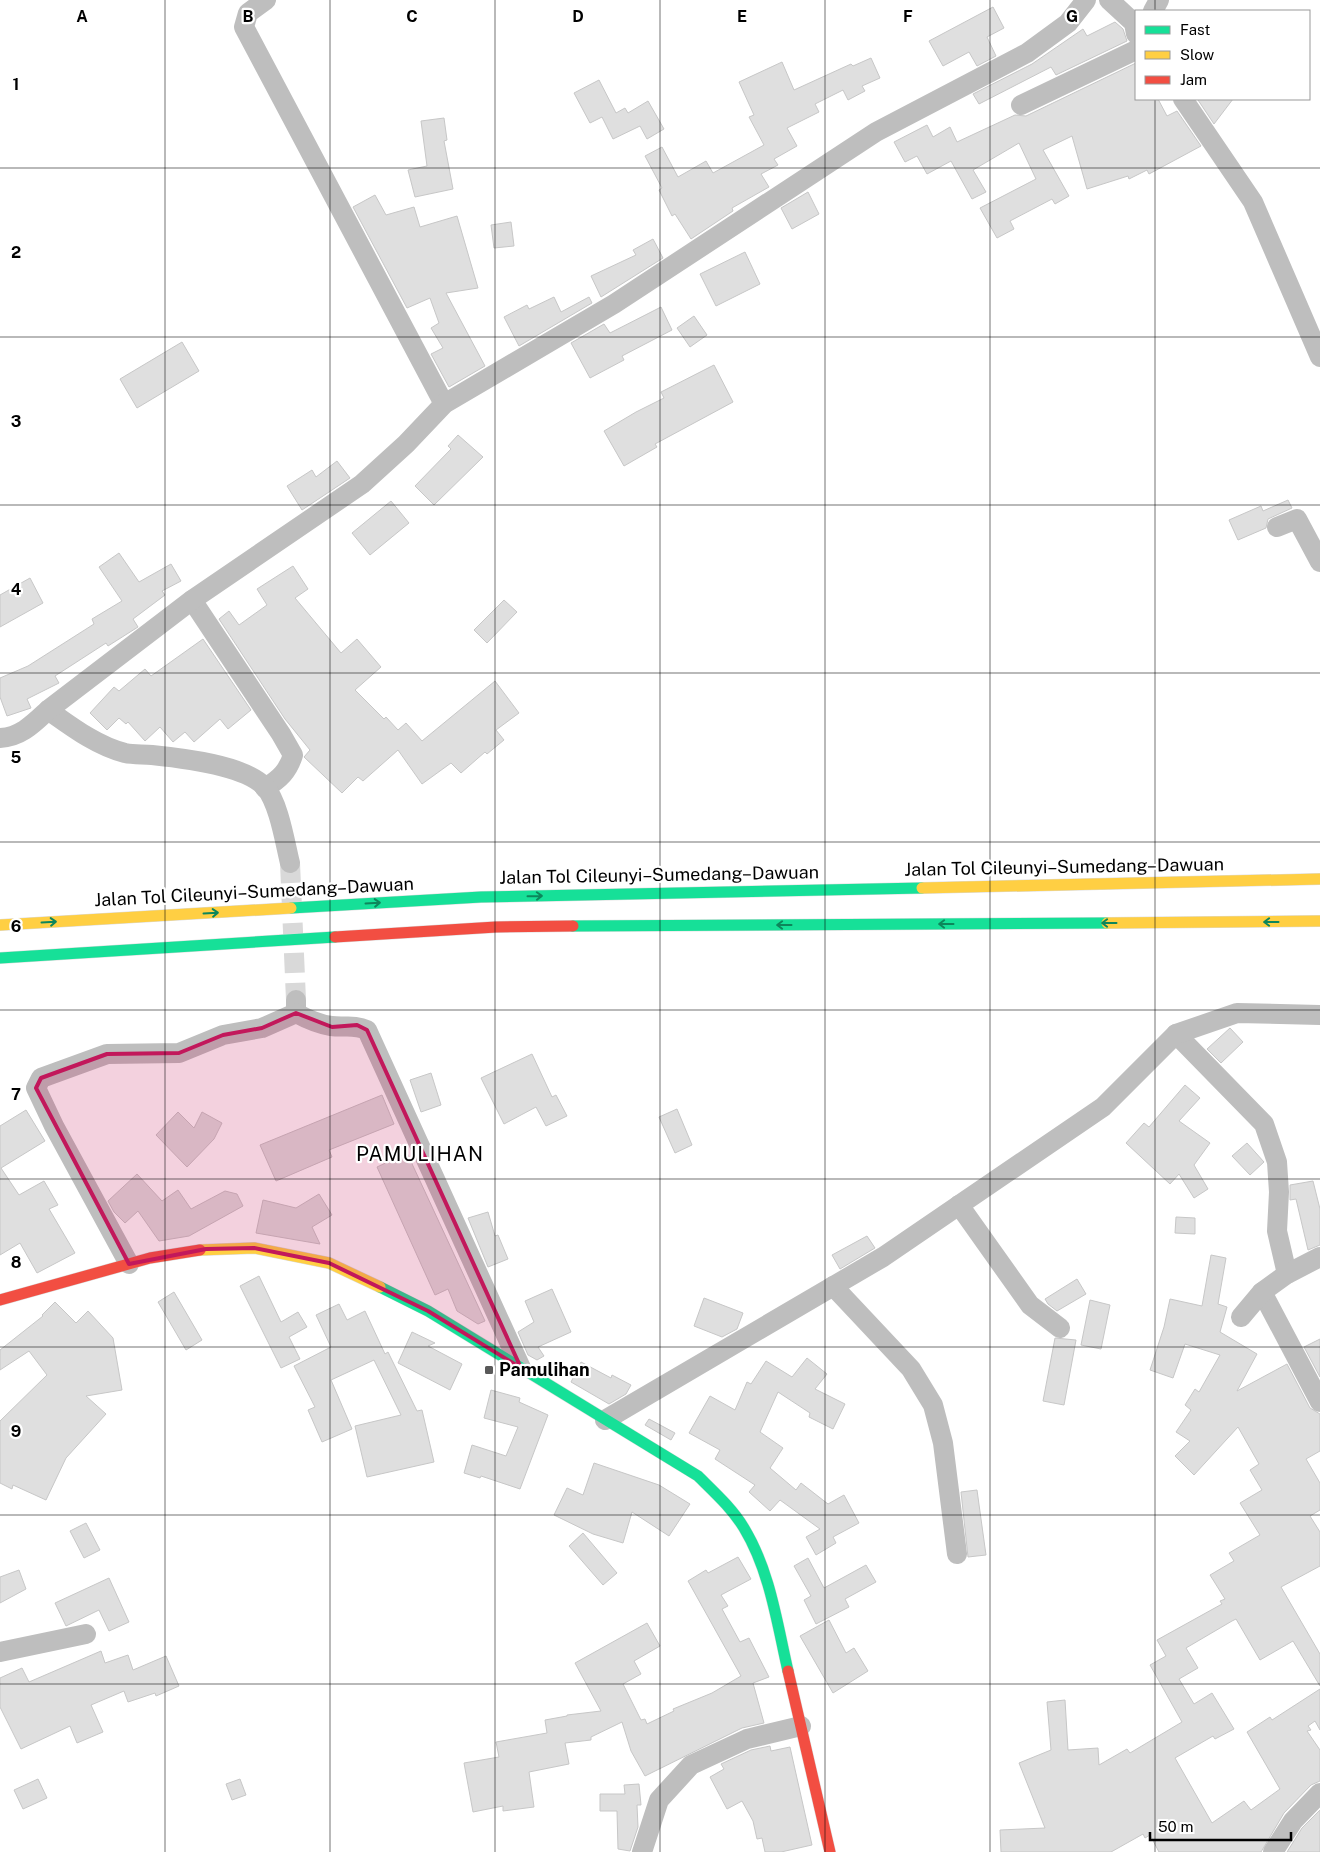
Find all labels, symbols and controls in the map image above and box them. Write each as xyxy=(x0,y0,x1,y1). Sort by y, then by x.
text: A xyxy=(76,7,88,26)
text: B xyxy=(243,7,254,26)
text: C xyxy=(406,7,418,26)
text: D xyxy=(572,7,584,26)
text: E xyxy=(737,7,747,26)
text: F xyxy=(903,7,913,26)
text: G xyxy=(1066,7,1078,26)
legend xyxy=(1135,10,1310,100)
text: Fast xyxy=(1180,21,1210,38)
text: Slow xyxy=(1180,46,1215,63)
text: Jam xyxy=(1180,71,1207,88)
text: 1 xyxy=(13,75,19,94)
text: 2 xyxy=(11,243,21,262)
text: 3 xyxy=(11,412,21,431)
text: 4 xyxy=(11,580,22,599)
text: 5 xyxy=(11,748,22,767)
street label: Jalan Tol Cileunyi–Sumedang–Dawuan xyxy=(904,853,1224,880)
street label: Jalan Tol Cileunyi–Sumedang–Dawuan xyxy=(499,861,819,888)
street label: Jalan Tol Cileunyi–Sumedang–Dawuan xyxy=(94,873,414,910)
one-way arrow xyxy=(527,891,543,900)
one-way arrow xyxy=(365,899,381,908)
one-way arrow xyxy=(203,908,219,917)
text: 6 xyxy=(11,917,21,936)
one-way arrow xyxy=(1264,917,1280,927)
one-way arrow xyxy=(40,918,56,927)
one-way arrow xyxy=(1101,918,1118,928)
one-way arrow xyxy=(939,919,955,929)
one-way arrow xyxy=(776,920,792,930)
text: 7 xyxy=(11,1085,21,1104)
district label: PAMULIHAN xyxy=(356,1142,484,1166)
text: 8 xyxy=(11,1253,22,1272)
place label: Pamulihan xyxy=(499,1359,590,1380)
marker: Pamulihan xyxy=(483,1364,495,1376)
text: 9 xyxy=(11,1422,21,1441)
scale bar xyxy=(1150,1810,1291,1842)
text: 50 m xyxy=(1158,1818,1193,1835)

